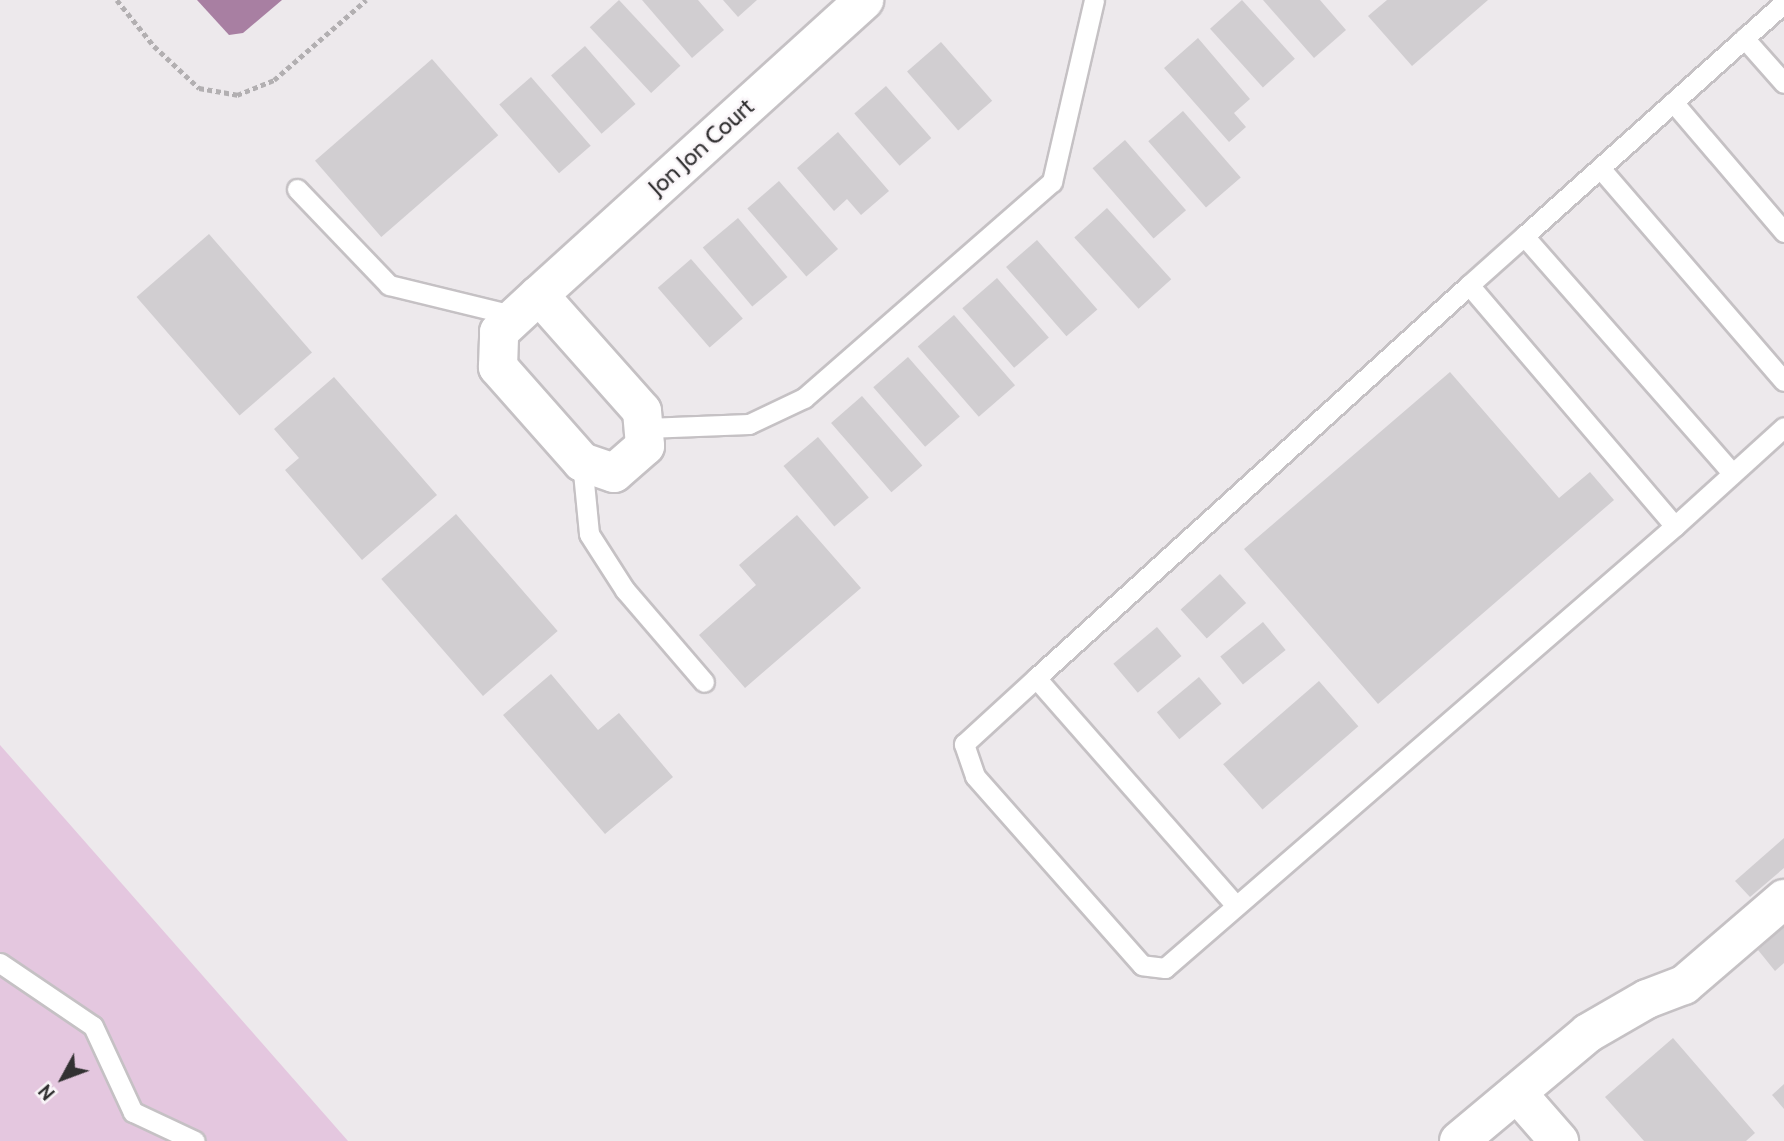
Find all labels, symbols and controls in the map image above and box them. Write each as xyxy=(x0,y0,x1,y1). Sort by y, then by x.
street label: Jon Jon Court xyxy=(643,92,759,202)
north arrow xyxy=(28,1043,98,1113)
text: N xyxy=(34,1079,60,1105)

